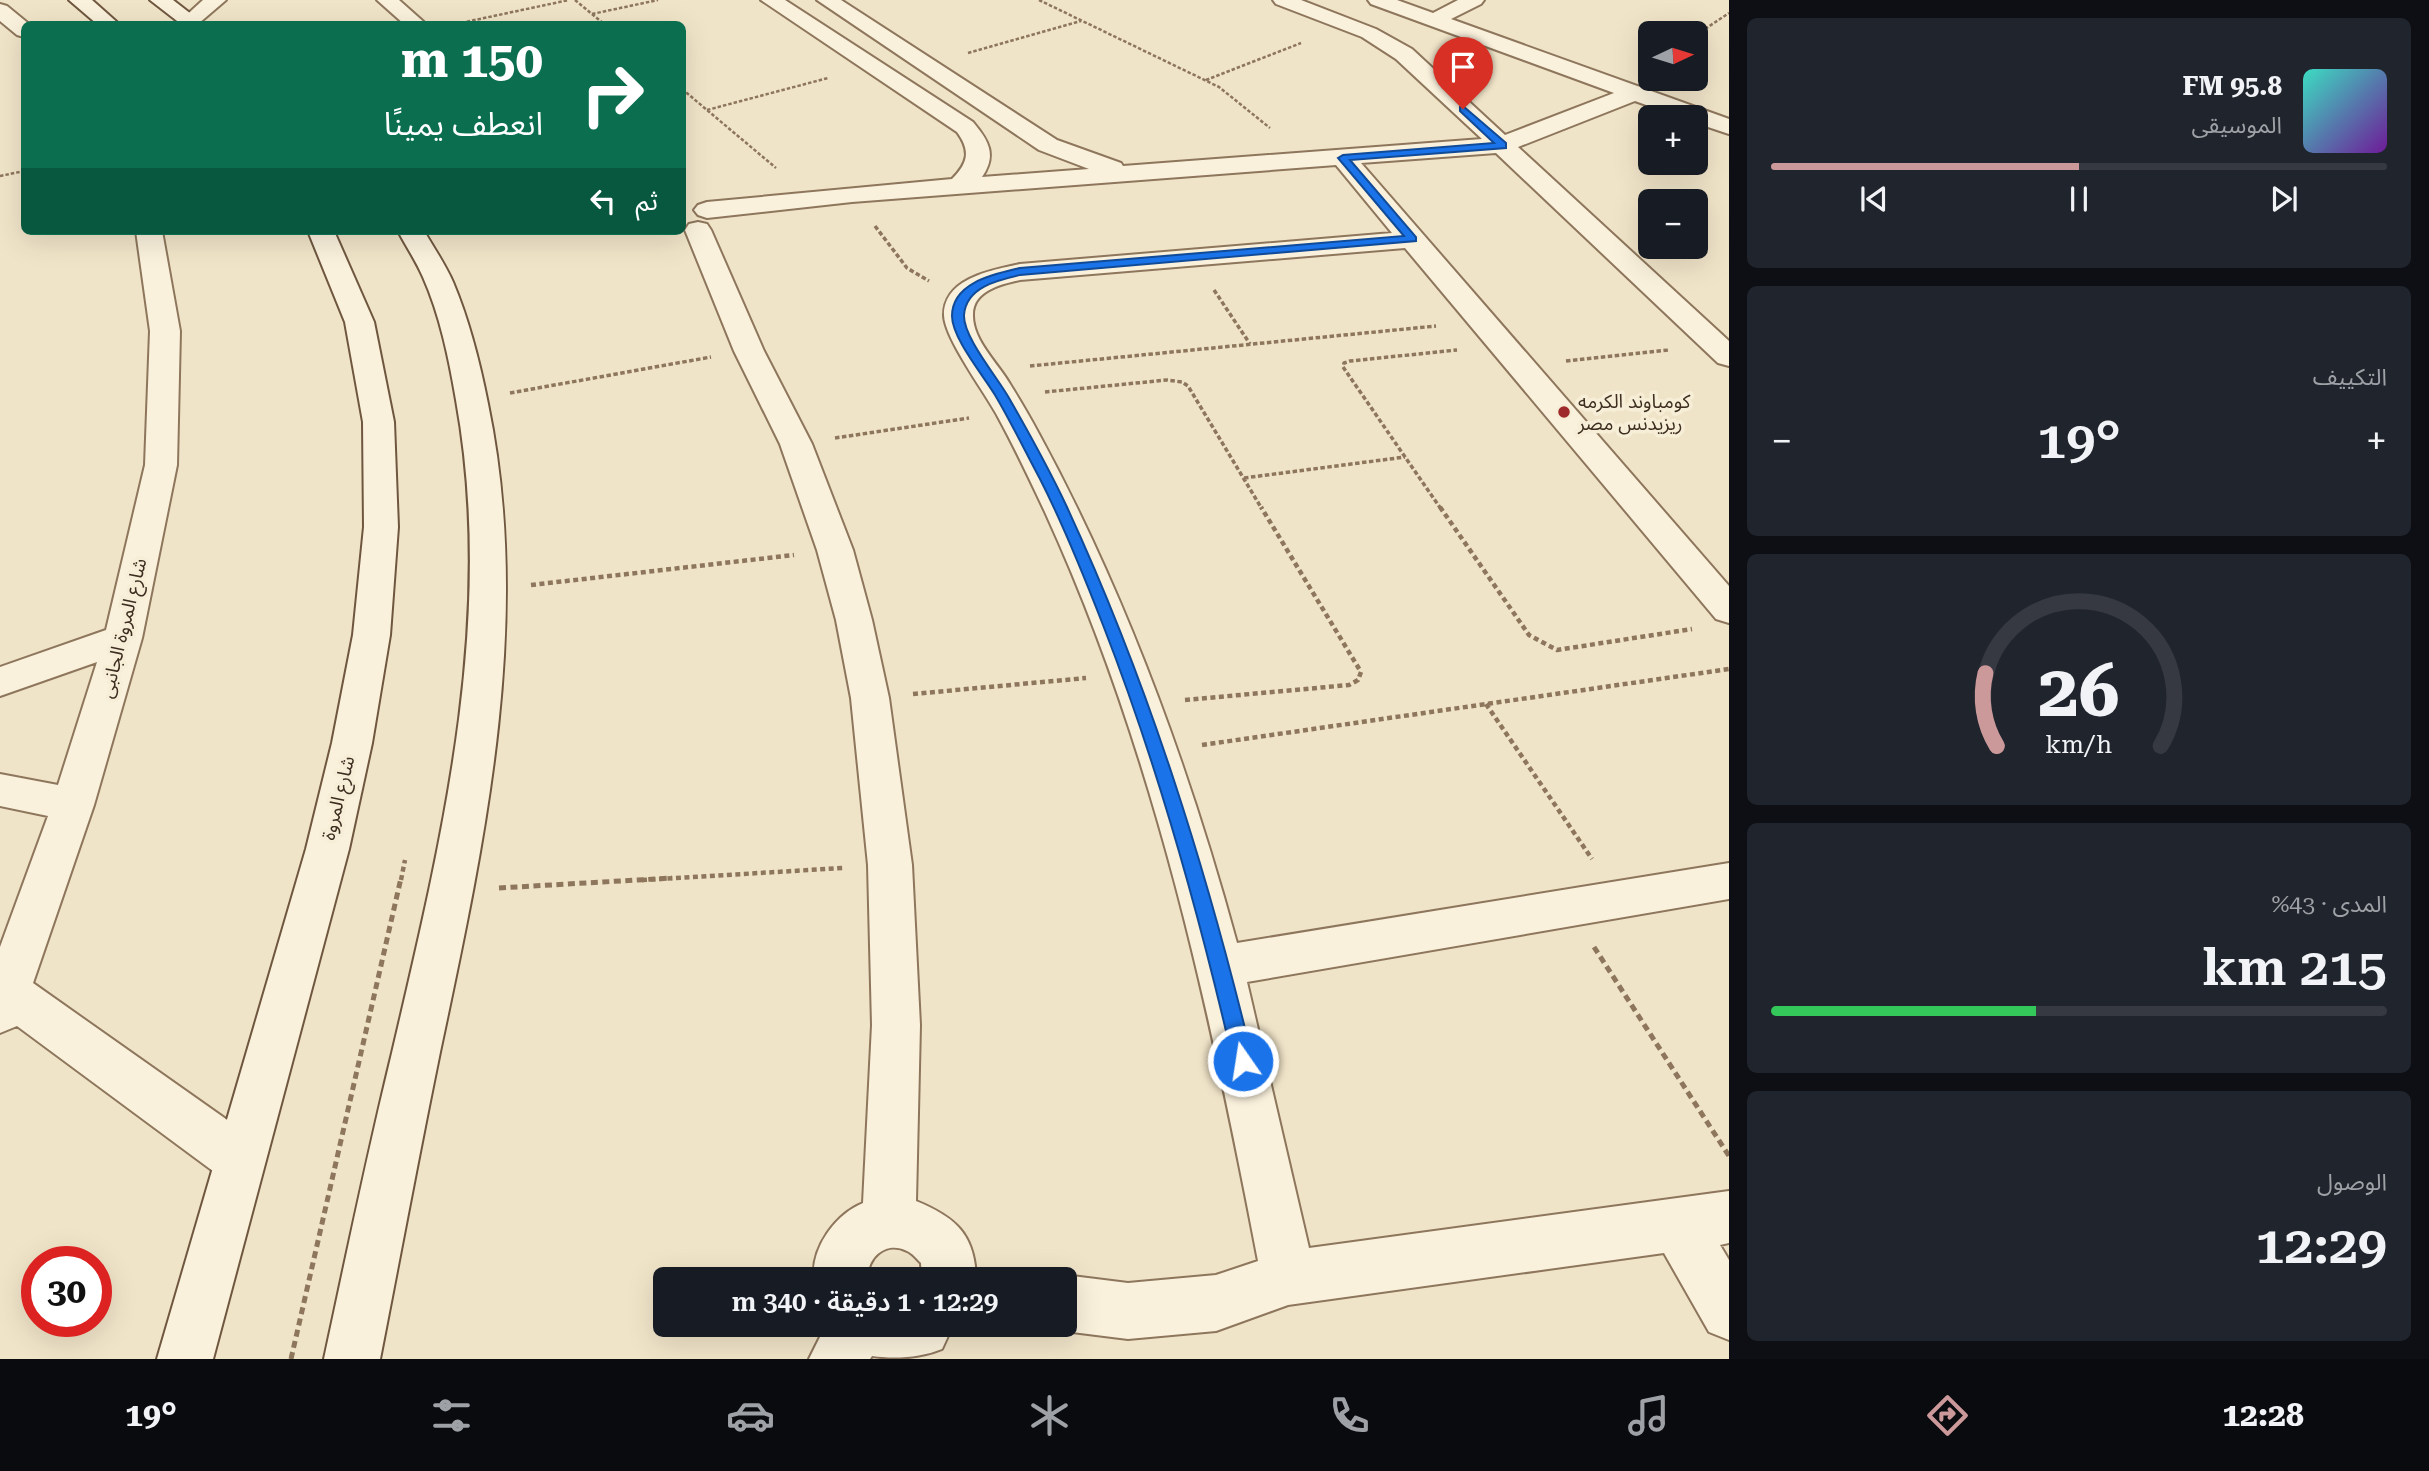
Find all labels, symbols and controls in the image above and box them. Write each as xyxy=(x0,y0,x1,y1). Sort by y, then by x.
north arrow xyxy=(1638,21,1708,91)
map controls xyxy=(1638,21,1708,259)
text: 150 m xyxy=(401,32,543,89)
pin xyxy=(1433,37,1493,109)
icon: arrive xyxy=(1444,48,1482,86)
icon: right xyxy=(567,49,658,140)
text: 95.8 FM xyxy=(2182,71,2282,101)
text: انعطف يمينًا xyxy=(384,105,543,143)
button: + xyxy=(1638,105,1708,175)
text: الموسيقى xyxy=(2191,112,2282,139)
icon: previous xyxy=(1855,180,1893,218)
icon: pause xyxy=(2060,180,2098,218)
icon: next xyxy=(2265,180,2303,218)
icon: left xyxy=(584,182,622,220)
text: ثم xyxy=(636,186,658,216)
button: − xyxy=(1638,189,1708,259)
text: التكييف xyxy=(2313,364,2387,391)
place label: كومباوند الكرمه ريزيدنس مصر xyxy=(1577,390,1692,435)
marker: كومباوند الكرمه ريزيدنس مصر xyxy=(1556,404,1572,420)
text: 19° xyxy=(2037,410,2121,471)
text: − xyxy=(1771,419,1792,463)
text: + xyxy=(2366,419,2387,463)
street label: شارع المروة الجانبى xyxy=(94,556,153,701)
text: 26 xyxy=(2038,649,2120,734)
text: km/h xyxy=(2046,729,2112,758)
street label: شارع المروة xyxy=(316,753,362,843)
text: المدى · 43% xyxy=(2271,891,2387,918)
text: 215 km xyxy=(2202,937,2387,998)
position arrow xyxy=(1206,1024,1280,1098)
text: الوصول xyxy=(2317,1169,2387,1196)
text: 12:29 xyxy=(2255,1215,2387,1276)
speed limit sign: 30 xyxy=(21,1246,112,1337)
text: 12:29 · 1 دقيقة · 340 m xyxy=(732,1287,998,1317)
icon: filters xyxy=(427,1391,476,1440)
icon: car xyxy=(726,1391,775,1440)
icon: climate xyxy=(1025,1391,1074,1440)
icon: phone xyxy=(1325,1391,1374,1440)
icon: music xyxy=(1624,1391,1673,1440)
icon: directions xyxy=(1923,1391,1972,1440)
text: 19° xyxy=(125,1396,177,1434)
text: 12:28 xyxy=(2222,1396,2304,1434)

